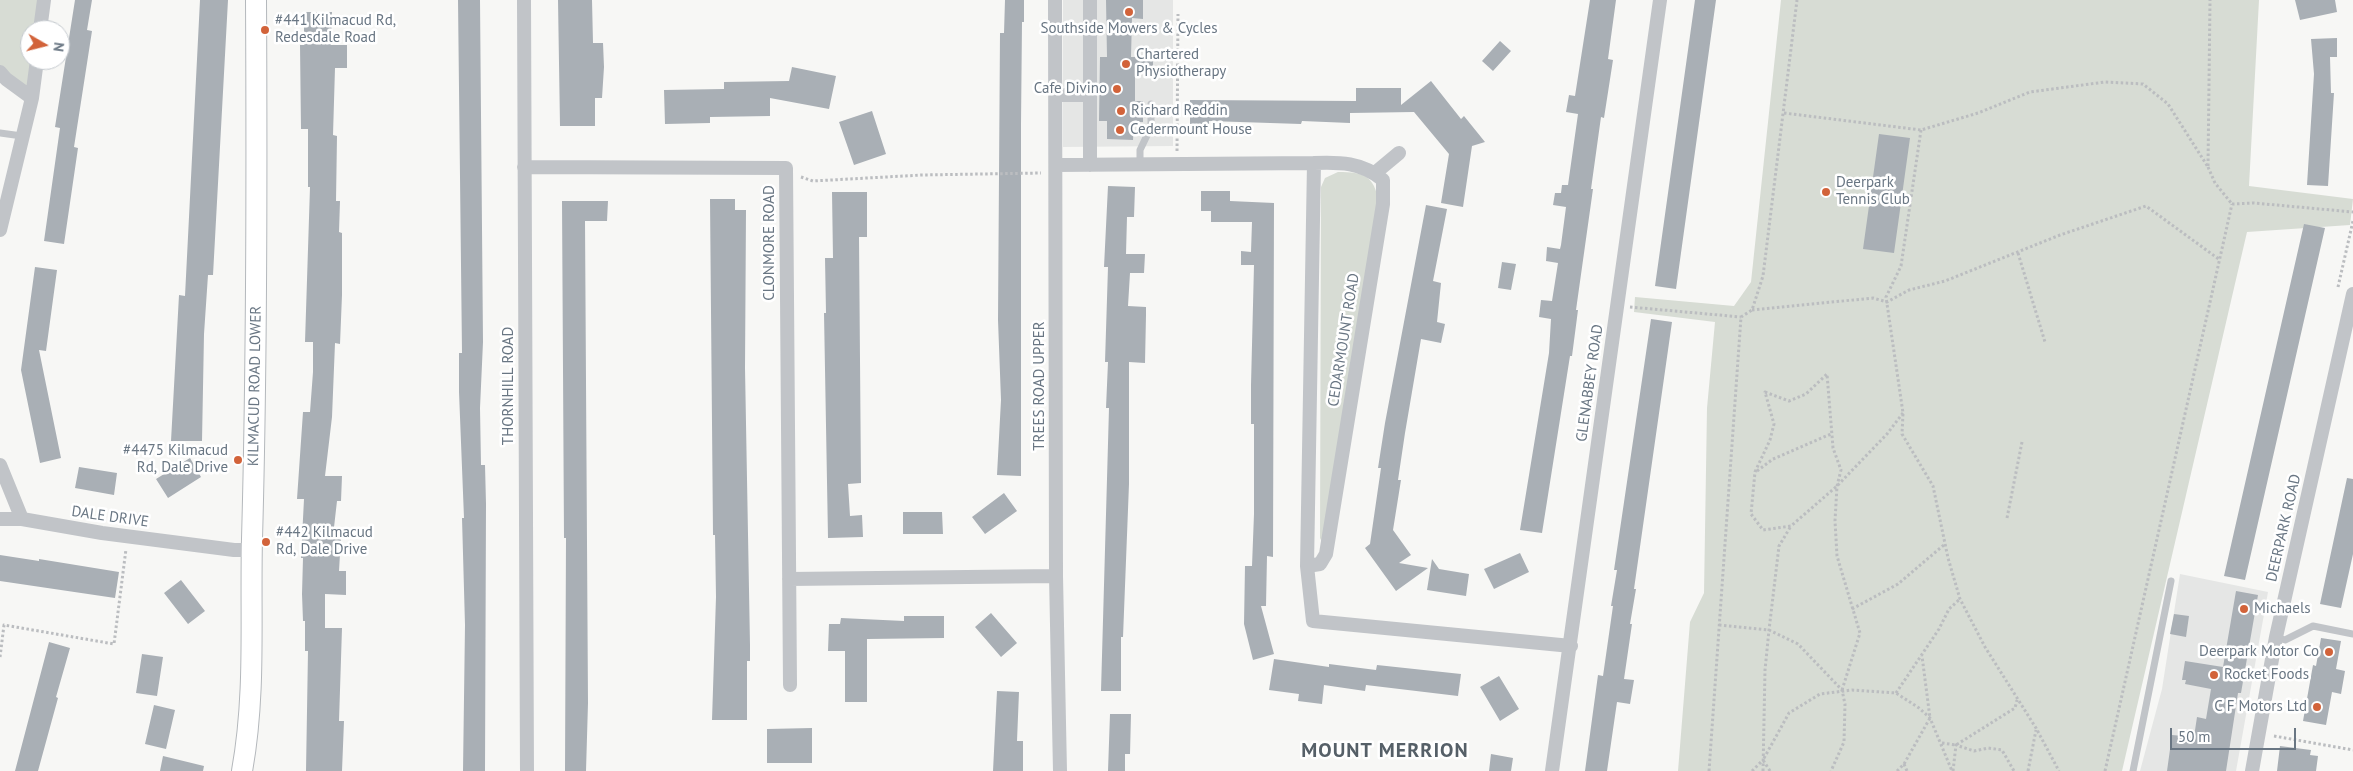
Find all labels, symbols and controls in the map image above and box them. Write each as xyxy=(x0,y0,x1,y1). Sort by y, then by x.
marker: Southside Mowers & Cycles xyxy=(1123,6,1135,18)
place label: #441 Kilmacud Rd, Redesdale Road xyxy=(275,12,396,47)
north arrow xyxy=(20,20,70,70)
place label: Southside Mowers & Cycles xyxy=(1040,20,1218,38)
marker: #441 Kilmacud Rd, Redesdale Road xyxy=(259,24,271,36)
text: N xyxy=(49,41,68,53)
place label: Chartered Physiotherapy xyxy=(1136,46,1226,81)
marker: Chartered Physiotherapy xyxy=(1120,58,1132,70)
place label: Cafe Divino xyxy=(1034,80,1107,98)
marker: Cafe Divino xyxy=(1111,83,1123,95)
place label: Richard Reddin xyxy=(1131,102,1228,120)
marker: Richard Reddin xyxy=(1115,105,1127,117)
place label: Cedermount House xyxy=(1130,121,1252,139)
marker: Cedermount House xyxy=(1114,124,1126,136)
place label: Deerpark Tennis Club xyxy=(1836,174,1910,209)
street label: CLONMORE ROAD xyxy=(761,185,779,301)
marker: Deerpark Tennis Club xyxy=(1820,186,1832,198)
street label: CEDARMOUNT ROAD xyxy=(1325,272,1363,408)
street label: KILMACUD ROAD LOWER xyxy=(245,306,265,466)
street label: TREES ROAD UPPER xyxy=(1031,321,1049,451)
street label: GLENABBEY ROAD xyxy=(1573,323,1607,443)
street label: THORNHILL ROAD xyxy=(500,327,518,445)
place label: #4475 Kilmacud Rd, Dale Drive xyxy=(123,442,228,477)
marker: #4475 Kilmacud Rd, Dale Drive xyxy=(232,454,244,466)
street label: DEERPARK ROAD xyxy=(2263,472,2305,584)
street label: DALE DRIVE xyxy=(70,503,150,531)
place label: #442 Kilmacud Rd, Dale Drive xyxy=(276,524,373,559)
marker: #442 Kilmacud Rd, Dale Drive xyxy=(260,536,272,548)
place label: Michaels xyxy=(2254,600,2311,618)
marker: Michaels xyxy=(2238,603,2250,615)
place label: Deerpark Motor Co xyxy=(2199,643,2319,661)
marker: Deerpark Motor Co xyxy=(2323,646,2335,658)
place label: Rocket Foods xyxy=(2224,666,2309,684)
marker: Rocket Foods xyxy=(2208,669,2220,681)
place label: C F Motors Ltd xyxy=(2214,698,2307,716)
marker: C F Motors Ltd xyxy=(2311,701,2323,713)
scale bar xyxy=(2173,718,2299,750)
text: 50 m xyxy=(2178,727,2211,746)
district label: MOUNT MERRION xyxy=(1300,739,1470,763)

